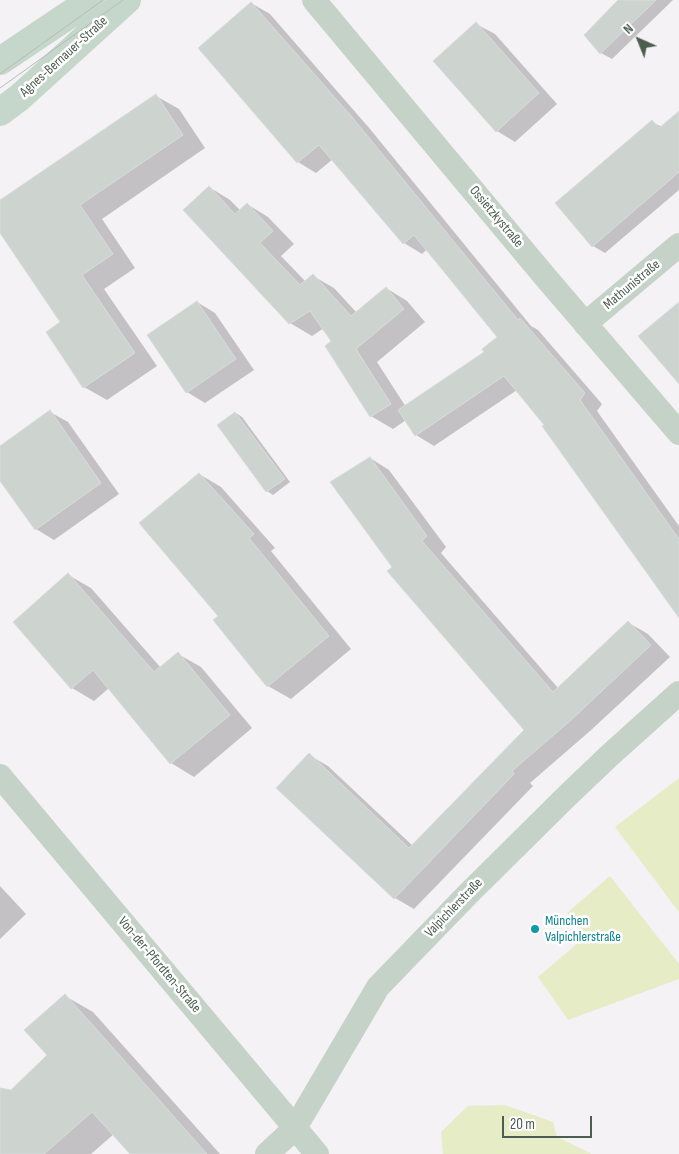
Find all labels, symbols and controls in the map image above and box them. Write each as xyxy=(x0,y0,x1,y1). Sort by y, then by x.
street label: Agnes-Bernauer-Straße xyxy=(17,13,111,101)
north arrow xyxy=(614,15,664,65)
text: N xyxy=(620,20,637,38)
street label: Ossietzkystraße xyxy=(465,183,527,251)
street label: Mathunistraße xyxy=(600,257,664,313)
street label: Valpichlerstraße xyxy=(422,875,486,941)
place label: München Valpichlerstraße xyxy=(545,913,621,946)
street label: Von-der-Pfordten-Straße xyxy=(114,914,204,1016)
marker: München Valpichlerstraße xyxy=(529,923,541,935)
scale bar xyxy=(504,1106,594,1138)
text: 20 m xyxy=(510,1115,535,1134)

